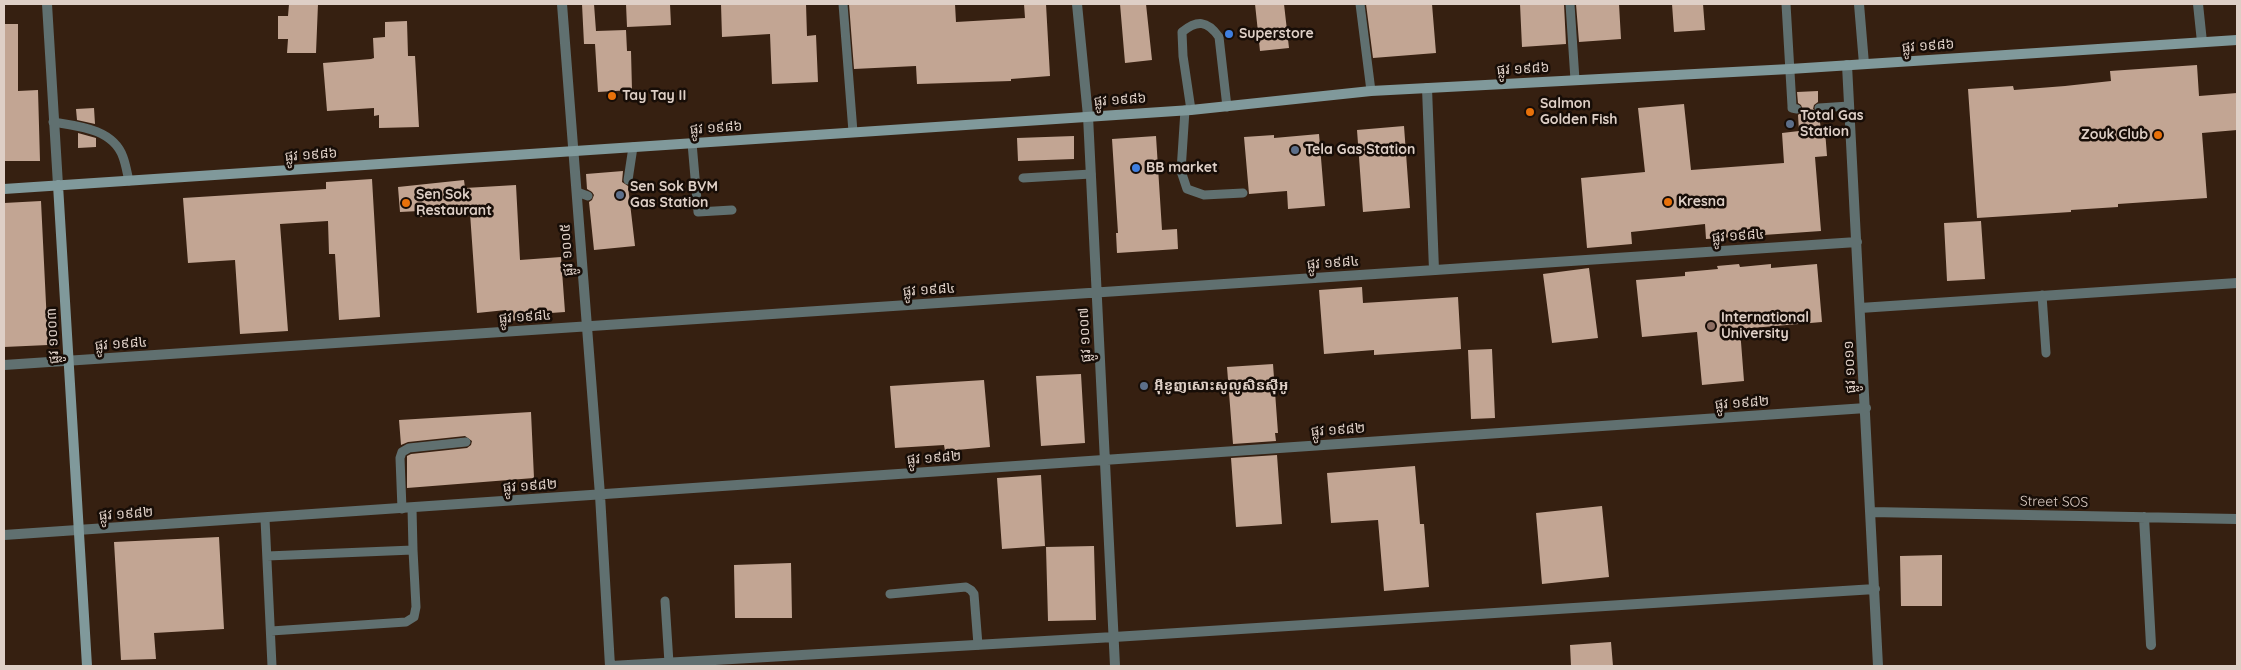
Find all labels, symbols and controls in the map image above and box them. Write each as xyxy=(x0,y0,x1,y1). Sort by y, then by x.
place label: Superstore xyxy=(1239,26,1314,42)
marker: Superstore xyxy=(1223,28,1235,40)
street label: ផ្លូវ ១៩៨៦ xyxy=(1901,36,1955,56)
street label: ផ្លូវ ១៩៨៦ xyxy=(1496,59,1550,79)
place label: Tay Tay II xyxy=(622,88,686,104)
marker: Tay Tay II xyxy=(606,90,618,102)
street label: ផ្លូវ ១៩៨៦ xyxy=(1093,90,1147,110)
place label: Salmon Golden Fish xyxy=(1540,96,1618,128)
marker: Salmon Golden Fish xyxy=(1524,106,1536,118)
place label: Total Gas Station xyxy=(1800,108,1864,140)
street label: ផ្លូវ ១៩៨៦ xyxy=(689,118,743,138)
marker: Total Gas Station xyxy=(1784,118,1796,130)
place label: Zouk Club xyxy=(2081,127,2148,143)
marker: Zouk Club xyxy=(2152,129,2164,141)
place label: Tela Gas Station xyxy=(1305,142,1415,158)
marker: Tela Gas Station xyxy=(1289,144,1301,156)
street label: ផ្លូវ ១៩៨៦ xyxy=(284,145,338,165)
place label: BB market xyxy=(1146,160,1218,176)
marker: BB market xyxy=(1130,162,1142,174)
place label: Sen Sok BVM Gas Station xyxy=(630,179,718,212)
place label: Sen Sok Restaurant xyxy=(416,187,492,220)
marker: Sen Sok BVM Gas Station xyxy=(614,189,626,201)
place label: Kresna xyxy=(1678,194,1725,210)
marker: Kresna xyxy=(1662,196,1674,208)
marker: Sen Sok Restaurant xyxy=(400,197,412,209)
street label: ផ្លូវ ១០០៥ xyxy=(557,223,577,277)
street label: ផ្លូវ ១៩៨៤ xyxy=(1711,226,1765,246)
street label: ផ្លូវ ១៩៨៤ xyxy=(1306,253,1360,273)
street label: ផ្លូវ ១៩៨៤ xyxy=(902,280,956,300)
street label: ផ្លូវ ១៩៨៤ xyxy=(498,307,552,327)
street label: ផ្លូវ ១០០៧ xyxy=(1075,307,1095,363)
street label: ផ្លូវ ១០០៣ xyxy=(43,308,63,364)
place label: International University xyxy=(1721,310,1809,342)
marker: International University xyxy=(1705,320,1717,332)
street label: ផ្លូវ ១៩៨៤ xyxy=(94,334,148,354)
street label: ផ្លូវ ១០១១ xyxy=(1840,340,1860,394)
place label: អ៊ីខូញសោះសូលូសិនស៊ីអូ xyxy=(1154,378,1288,394)
marker: អ៊ីខូញសោះសូលូសិនស៊ីអូ xyxy=(1138,380,1150,392)
street label: ផ្លូវ ១៩៨២ xyxy=(1714,393,1770,413)
street label: ផ្លូវ ១៩៨២ xyxy=(1310,420,1366,440)
street label: ផ្លូវ ១៩៨២ xyxy=(906,448,962,468)
street label: ផ្លូវ ១៩៨២ xyxy=(502,476,558,496)
street label: Street SOS xyxy=(2020,493,2088,511)
street label: ផ្លូវ ១៩៨២ xyxy=(98,504,154,524)

